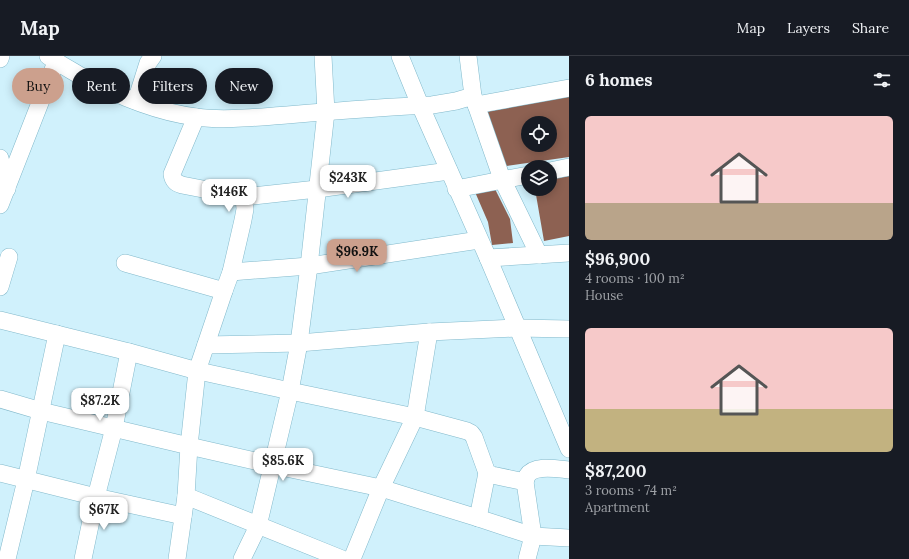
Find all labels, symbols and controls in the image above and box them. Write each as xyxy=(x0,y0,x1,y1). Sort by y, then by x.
text: Map xyxy=(20,16,60,40)
text: Map xyxy=(737,19,765,37)
text: Layers xyxy=(787,19,830,37)
text: Share xyxy=(852,19,889,37)
chip: Buy xyxy=(12,68,64,104)
chip: Rent xyxy=(72,68,130,104)
chip: Filters xyxy=(138,68,207,104)
chip: New xyxy=(215,68,273,104)
text: 6 homes xyxy=(585,69,652,91)
icon: filters xyxy=(871,69,893,91)
map controls xyxy=(521,116,557,196)
button: locate xyxy=(521,116,557,152)
icon: home xyxy=(703,142,775,214)
button: layers xyxy=(521,160,557,196)
pin: $243K xyxy=(320,165,376,199)
text: $243K xyxy=(329,169,367,186)
pin: $146K xyxy=(201,179,257,213)
text: $146K xyxy=(211,183,247,200)
pin: $96.9K xyxy=(324,239,390,273)
text: $96.9K xyxy=(336,243,378,260)
text: $96,900 xyxy=(585,248,650,270)
text: 4 rooms · 100 m² xyxy=(585,270,685,287)
text: House xyxy=(585,287,623,304)
icon: home xyxy=(703,354,775,426)
pin: $87.2K xyxy=(67,388,133,422)
text: $87.2K xyxy=(80,392,120,409)
pin: $85.6K xyxy=(250,448,316,482)
text: $85.6K xyxy=(262,452,304,469)
text: $87,200 xyxy=(585,460,647,482)
text: 3 rooms · 74 m² xyxy=(585,482,677,499)
pin: $67K xyxy=(80,497,128,531)
text: Apartment xyxy=(585,499,650,516)
text: $67K xyxy=(89,501,119,518)

